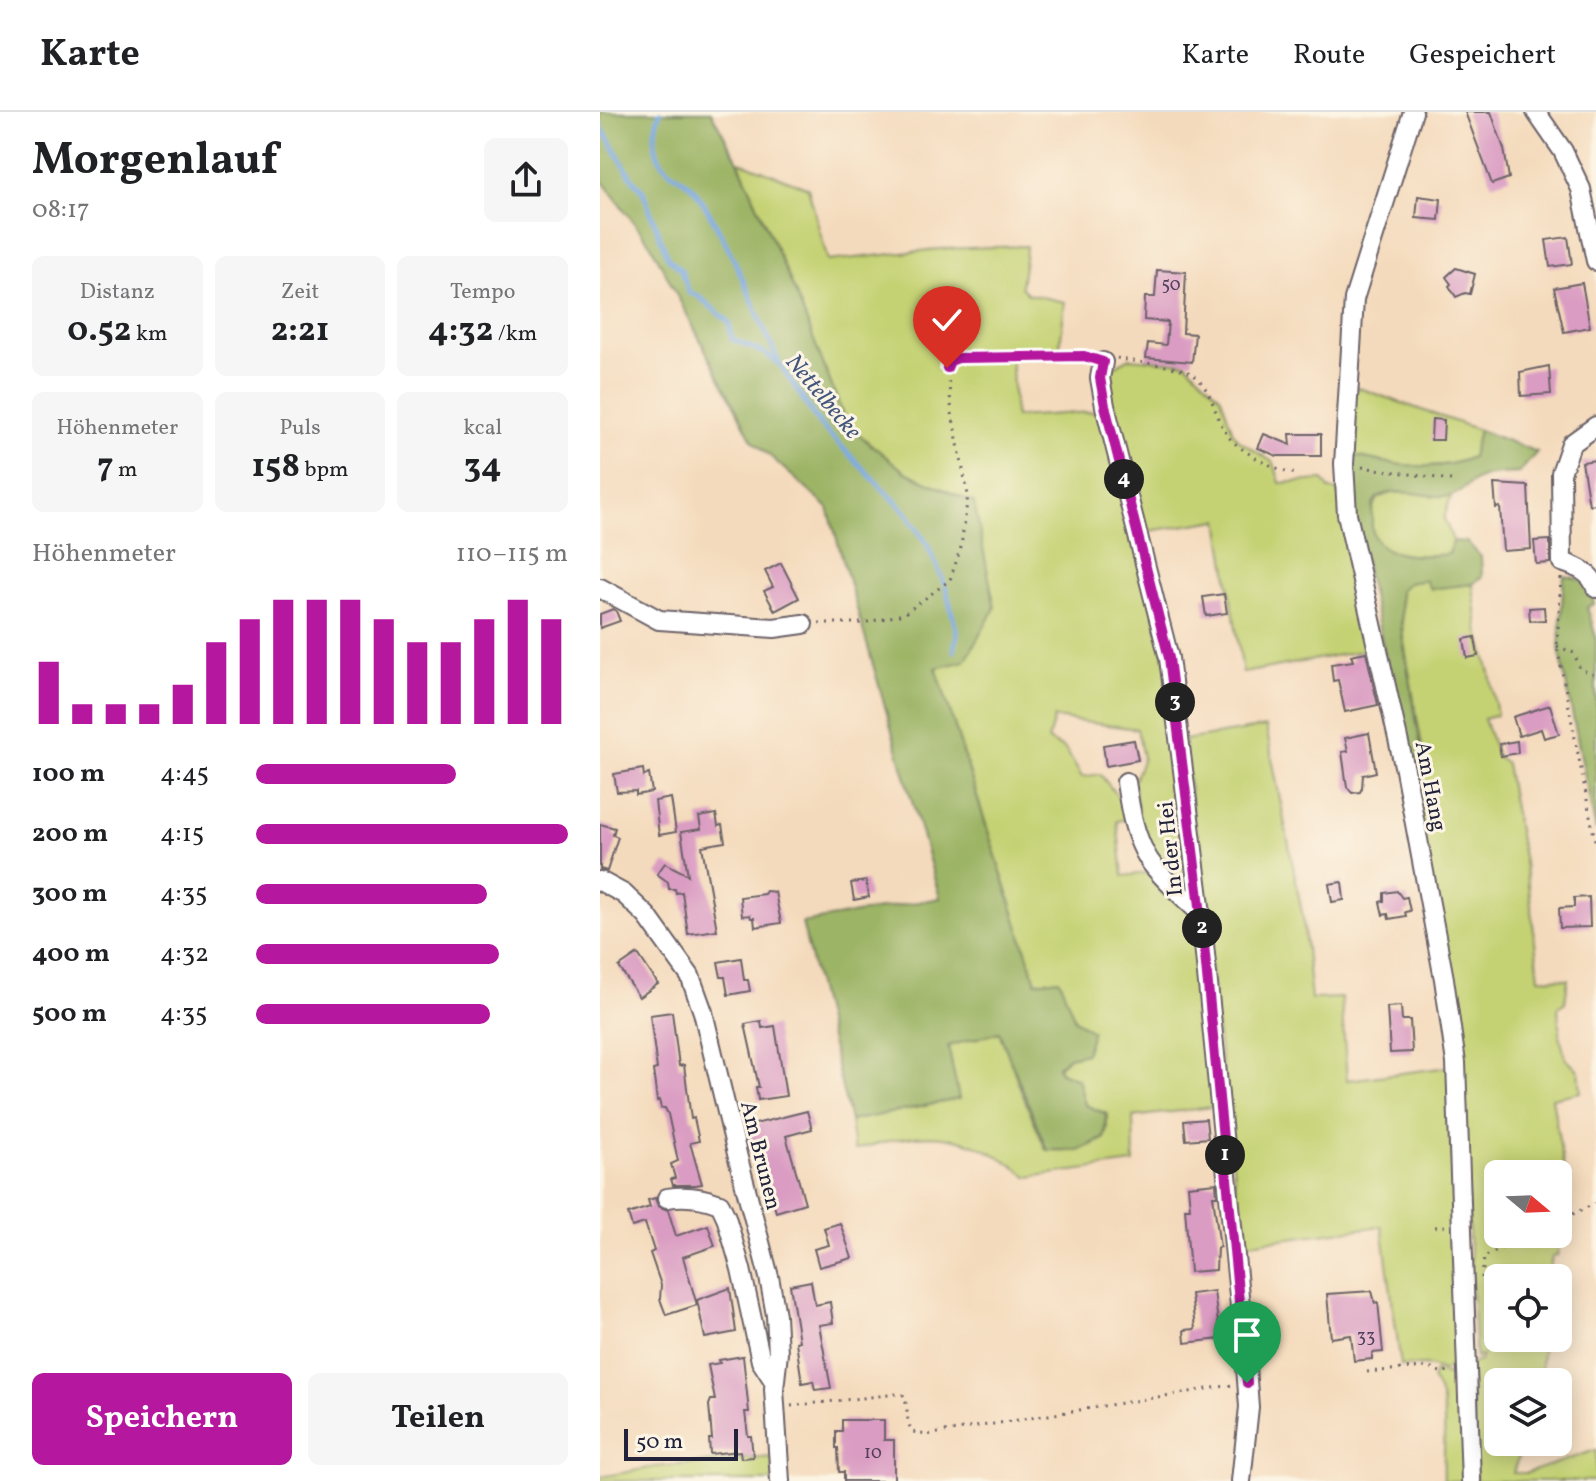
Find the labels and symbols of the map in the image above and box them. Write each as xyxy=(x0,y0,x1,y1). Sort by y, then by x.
house number: 50 xyxy=(1161,273,1181,298)
pin xyxy=(913,286,981,368)
water label: Nettelbecke xyxy=(777,347,869,448)
pin: 4 xyxy=(1104,459,1144,499)
pin: 3 xyxy=(1155,682,1195,722)
street label: Am Hang xyxy=(1406,739,1453,834)
street label: In der Hei xyxy=(1151,800,1192,898)
pin: 2 xyxy=(1182,908,1222,948)
street label: Am Brunen xyxy=(731,1098,788,1213)
pin: 1 xyxy=(1205,1135,1245,1175)
north arrow xyxy=(1484,1160,1572,1248)
pin xyxy=(1213,1301,1281,1383)
house number: 33 xyxy=(1357,1325,1375,1350)
scale bar xyxy=(624,1425,738,1461)
house number: 10 xyxy=(864,1441,882,1466)

